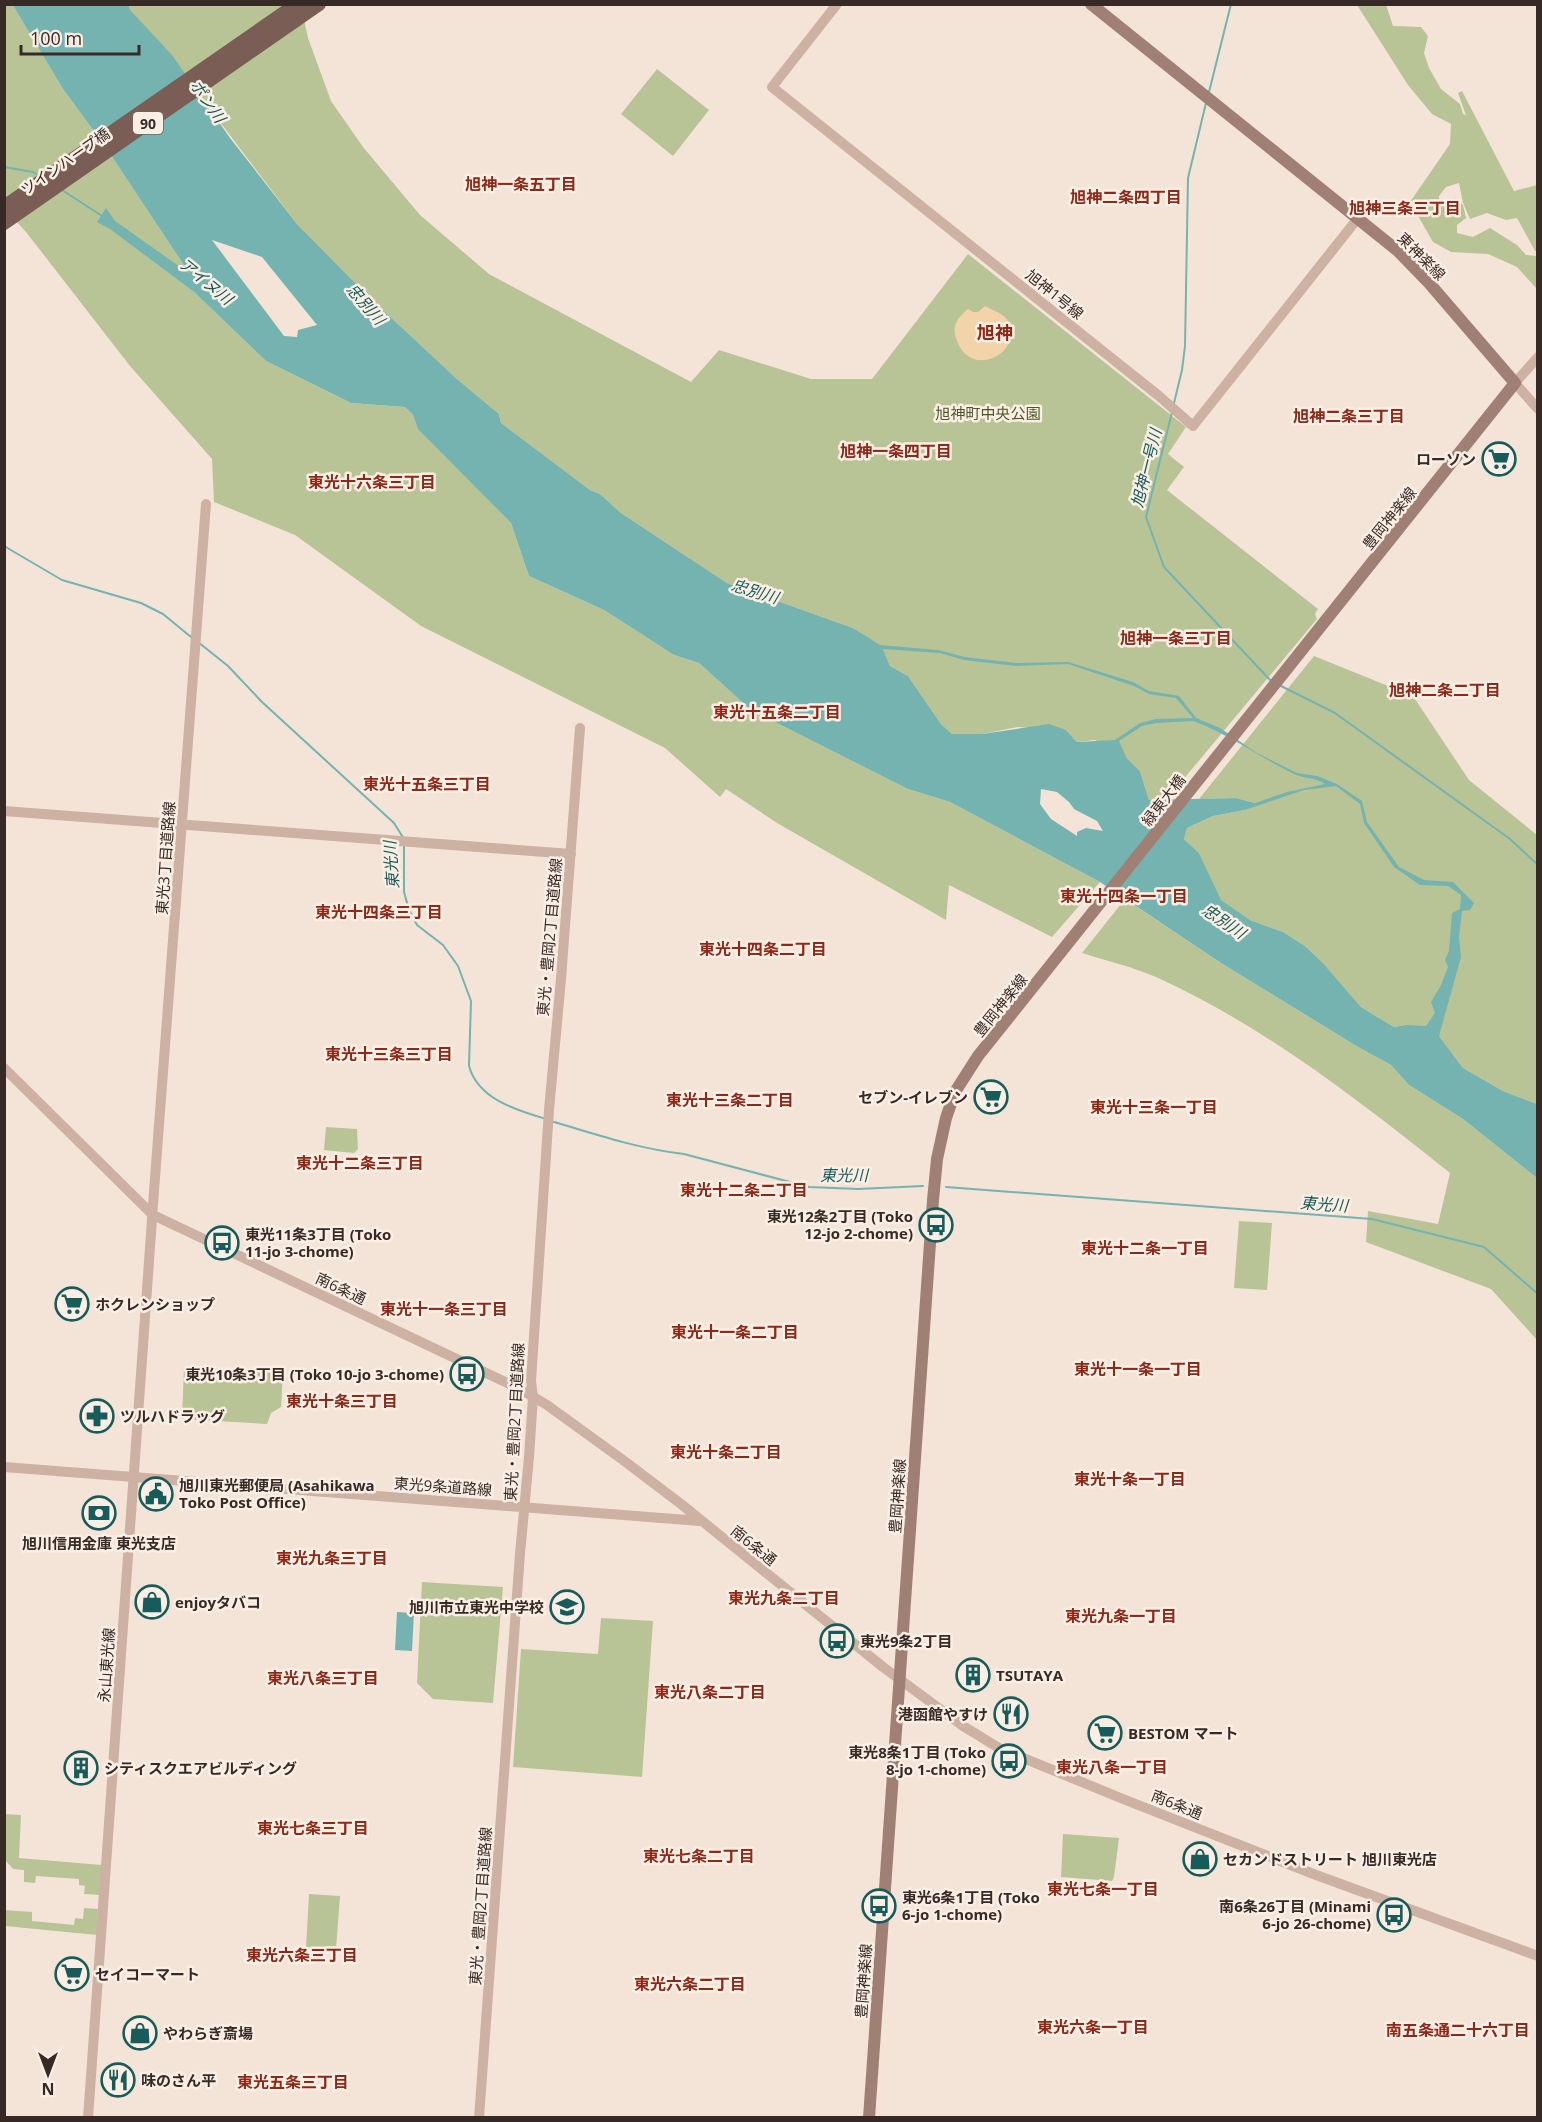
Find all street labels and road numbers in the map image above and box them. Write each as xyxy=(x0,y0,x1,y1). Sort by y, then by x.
road number: 90 xyxy=(133,112,163,134)
street label: ツインハープ橋 xyxy=(17,123,113,199)
street label: 東神楽線 xyxy=(1394,228,1450,284)
street label: 旭神1号線 xyxy=(1022,265,1088,323)
street label: 豊岡神楽線 xyxy=(1358,483,1420,553)
street label: 緑東大橋 xyxy=(1137,770,1189,830)
street label: 東光3丁目道路線 xyxy=(151,801,179,915)
street label: 東光・豊岡2丁目道路線 xyxy=(532,857,566,1017)
street label: 豊岡神楽線 xyxy=(969,970,1031,1040)
street label: 南6条通 xyxy=(312,1268,370,1308)
street label: 東光・豊岡2丁目道路線 xyxy=(500,1342,528,1502)
street label: 豊岡神楽線 xyxy=(884,1458,910,1534)
street label: 東光9条道路線 xyxy=(393,1473,493,1499)
street label: 南6条通 xyxy=(727,1520,781,1570)
street label: 永山東光線 xyxy=(93,1627,119,1703)
street label: 南6条通 xyxy=(1148,1785,1206,1823)
street label: 東光・豊岡2丁目道路線 xyxy=(464,1826,496,1986)
street label: 豊岡神楽線 xyxy=(850,1943,876,2019)

